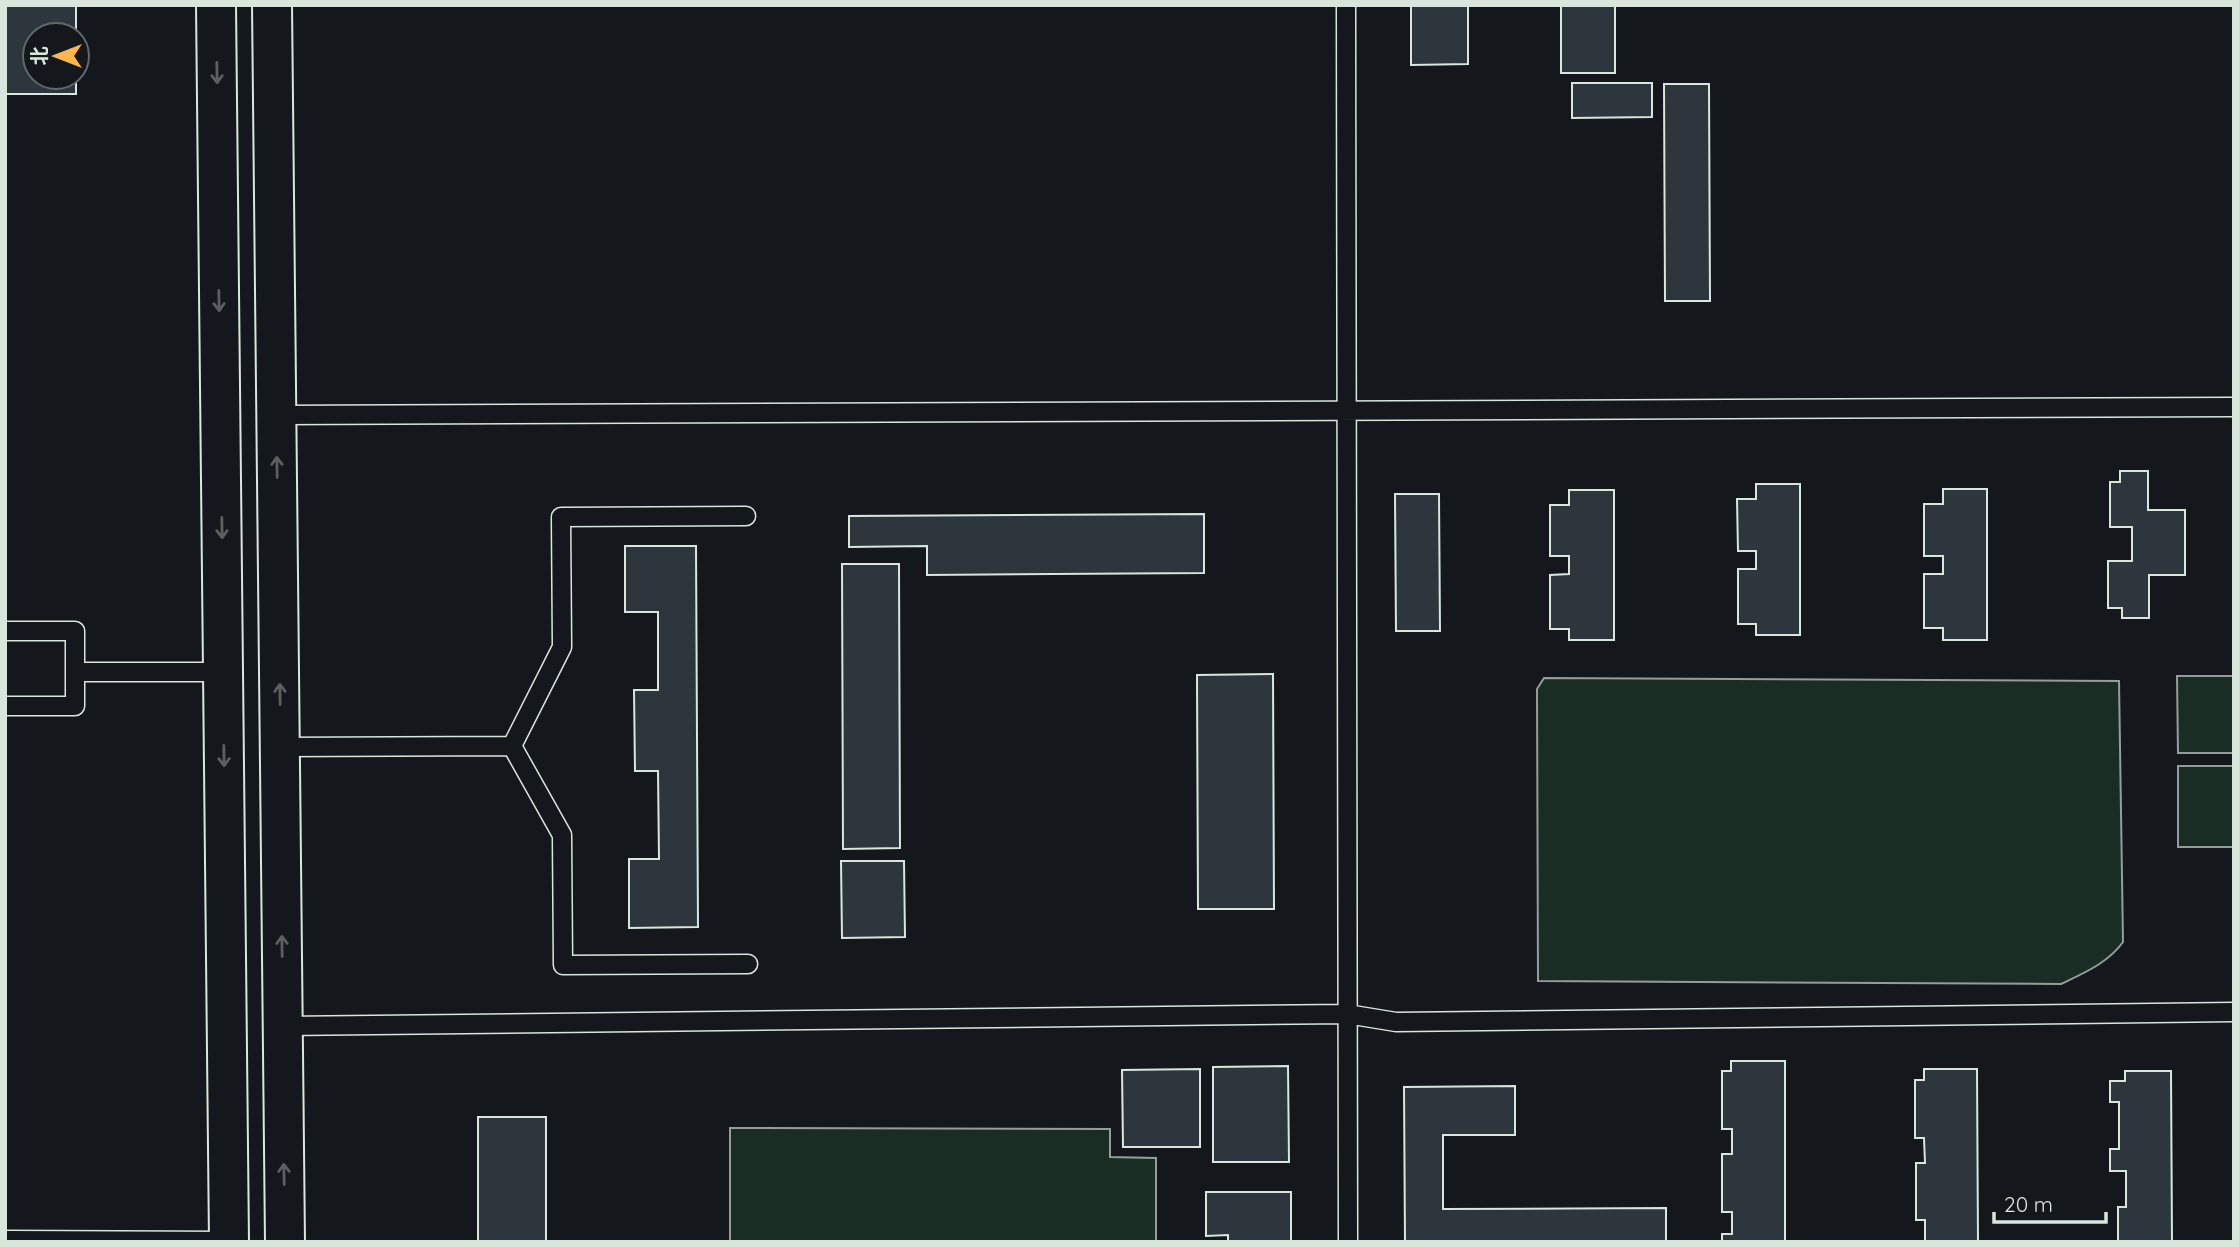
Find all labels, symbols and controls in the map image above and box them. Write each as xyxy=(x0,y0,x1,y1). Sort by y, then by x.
north arrow xyxy=(21,21,91,91)
text: 北 xyxy=(27,46,51,66)
one-way arrow xyxy=(210,62,224,85)
one-way arrow xyxy=(213,289,226,312)
one-way arrow xyxy=(270,455,284,478)
one-way arrow xyxy=(215,517,229,540)
one-way arrow xyxy=(273,683,286,706)
one-way arrow xyxy=(217,744,231,767)
one-way arrow xyxy=(275,935,289,958)
one-way arrow xyxy=(277,1162,291,1185)
scale bar xyxy=(1994,1180,2106,1224)
text: 20 m xyxy=(2004,1191,2053,1217)

